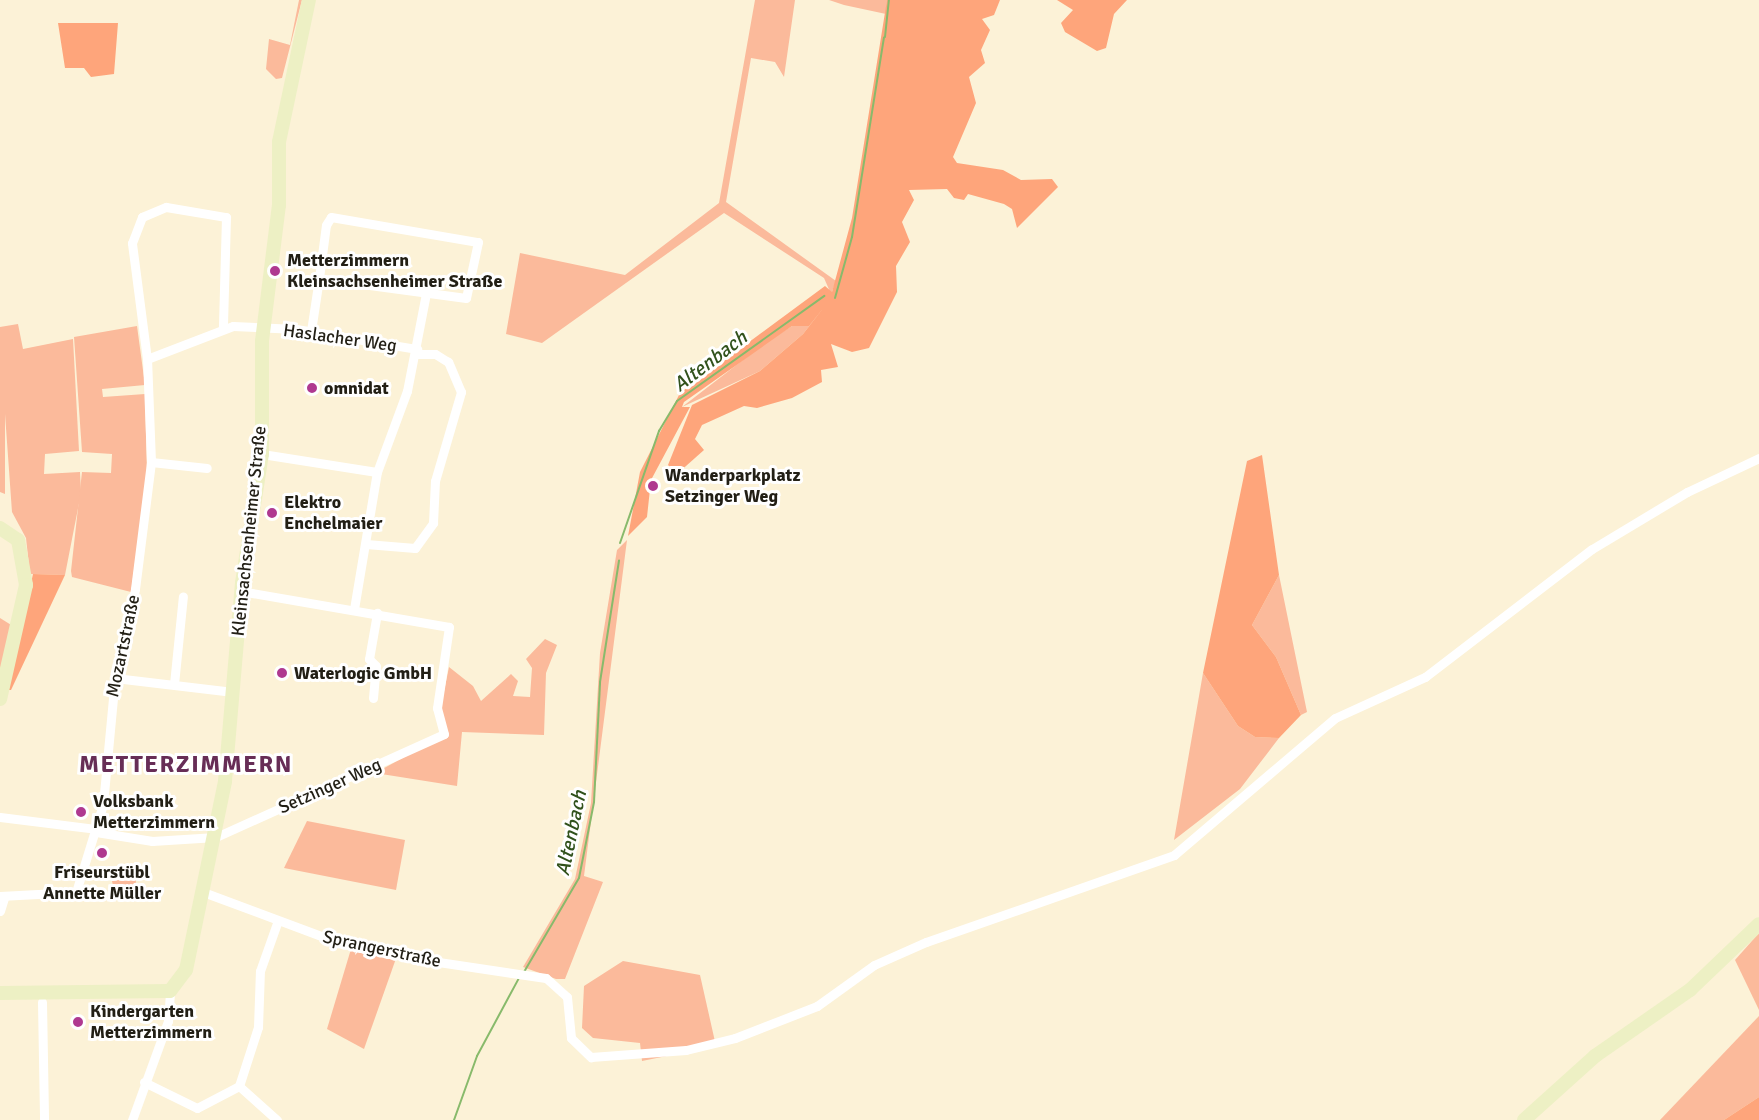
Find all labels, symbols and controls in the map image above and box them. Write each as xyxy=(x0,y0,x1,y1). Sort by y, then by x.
place label: Metterzimmern Kleinsachsenheimer Straße xyxy=(287,250,502,292)
marker: Metterzimmern Kleinsachsenheimer Straße xyxy=(268,264,282,278)
street label: Haslacher Weg xyxy=(282,319,398,357)
water label: Altenbach xyxy=(668,325,752,397)
place label: omnidat xyxy=(324,377,389,399)
marker: omnidat xyxy=(305,381,319,395)
street label: Kleinsachsenheimer Straße xyxy=(227,425,271,637)
place label: Wanderparkplatz Setzinger Weg xyxy=(665,465,801,508)
marker: Wanderparkplatz Setzinger Weg xyxy=(646,479,660,493)
place label: Elektro Enchelmaier xyxy=(284,492,382,534)
marker: Elektro Enchelmaier xyxy=(265,506,279,520)
street label: Mozartstraße xyxy=(102,593,144,699)
place label: Waterlogic GmbH xyxy=(294,662,432,684)
marker: Waterlogic GmbH xyxy=(275,666,289,680)
district label: METTERZIMMERN xyxy=(79,751,293,779)
street label: Setzinger Weg xyxy=(275,754,385,818)
water label: Altenbach xyxy=(550,788,592,878)
place label: Volksbank Metterzimmern xyxy=(93,791,215,834)
marker: Volksbank Metterzimmern xyxy=(74,805,88,819)
marker: Friseurstübl Annette Müller xyxy=(95,846,109,860)
place label: Friseurstübl Annette Müller xyxy=(43,862,161,904)
street label: Sprangerstraße xyxy=(321,926,443,972)
place label: Kindergarten Metterzimmern xyxy=(90,1001,212,1044)
marker: Kindergarten Metterzimmern xyxy=(71,1015,85,1029)

